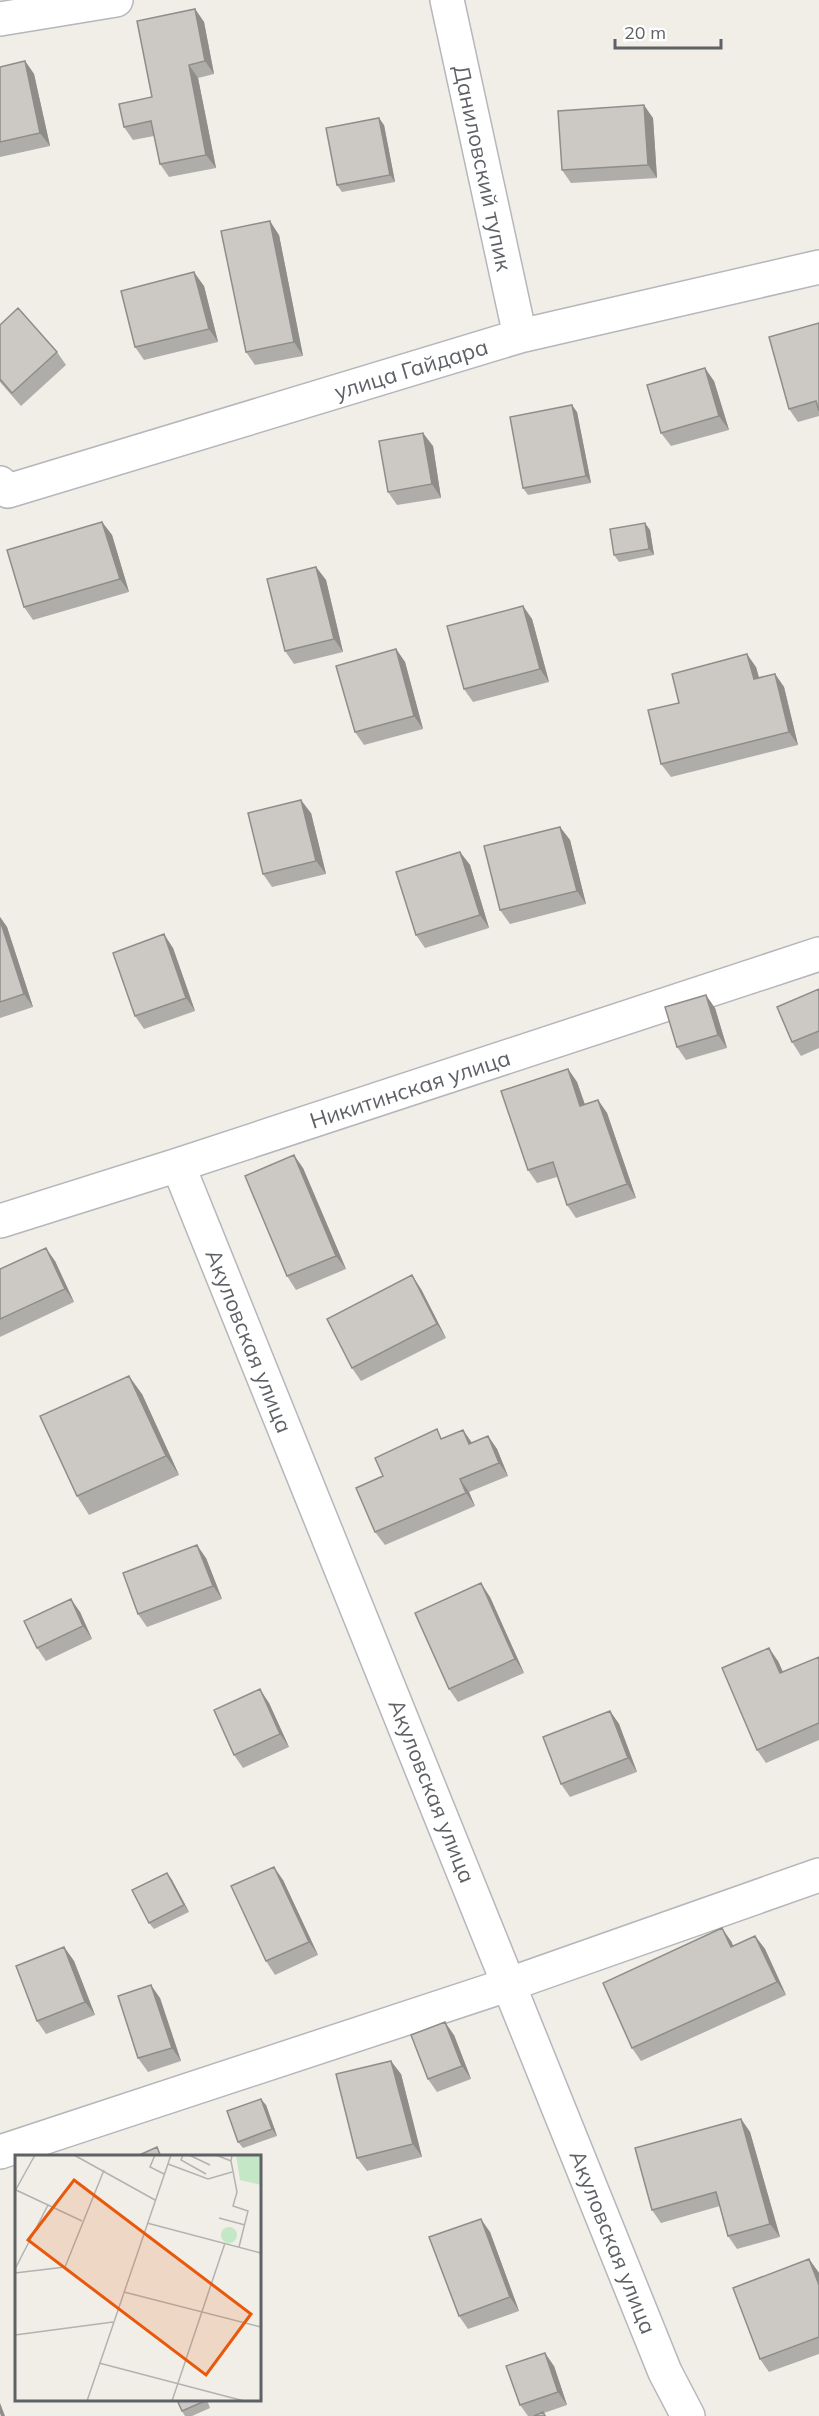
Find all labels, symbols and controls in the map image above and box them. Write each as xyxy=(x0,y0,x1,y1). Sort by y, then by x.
scale bar xyxy=(615,12,722,50)
text: 20 m xyxy=(624,21,666,44)
street label: Даниловский тупик xyxy=(447,62,519,274)
street label: улица Гайдара xyxy=(331,332,491,406)
street label: Никитинская улица xyxy=(306,1043,514,1135)
street label: Акуловская улица xyxy=(199,1245,299,1437)
street label: Акуловская улица xyxy=(382,1695,482,1887)
street label: Акуловская улица xyxy=(563,2146,663,2338)
inset map xyxy=(15,2155,261,2401)

